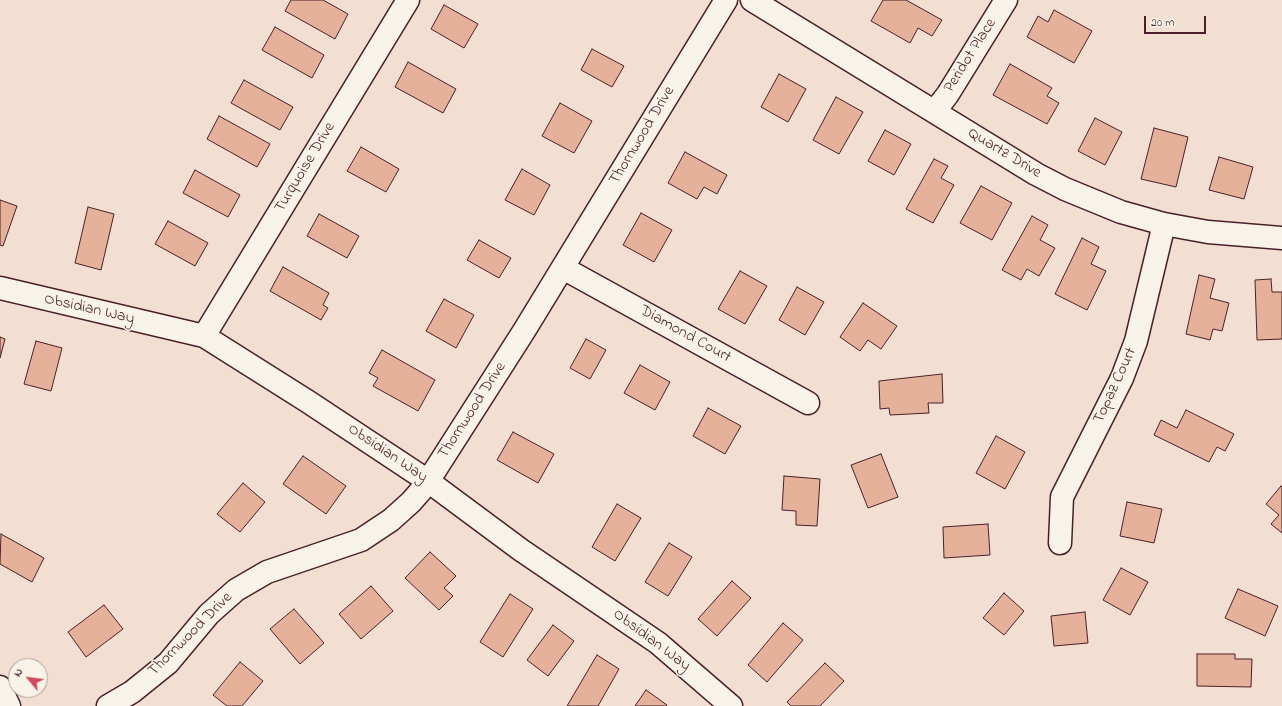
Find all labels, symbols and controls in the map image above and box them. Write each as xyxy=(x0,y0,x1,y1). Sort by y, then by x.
scale bar xyxy=(1146,8,1208,34)
text: 20 m xyxy=(1151,14,1174,32)
street label: Peridot Place xyxy=(941,15,1001,97)
street label: Thornwood Drive xyxy=(606,83,680,189)
street label: Turquoise Drive xyxy=(272,119,340,217)
street label: Quartz Drive xyxy=(964,125,1044,183)
street label: Obsidian Way xyxy=(42,290,136,330)
street label: Diamond Court xyxy=(636,302,734,368)
street label: Topaz Court xyxy=(1090,345,1142,427)
street label: Thornwood Drive xyxy=(435,359,511,463)
street label: Obsidian Way xyxy=(343,420,431,488)
street label: Thornwood Drive xyxy=(145,589,237,681)
street label: Obsidian Way xyxy=(608,606,694,676)
north arrow xyxy=(8,658,48,698)
text: N xyxy=(10,666,27,680)

